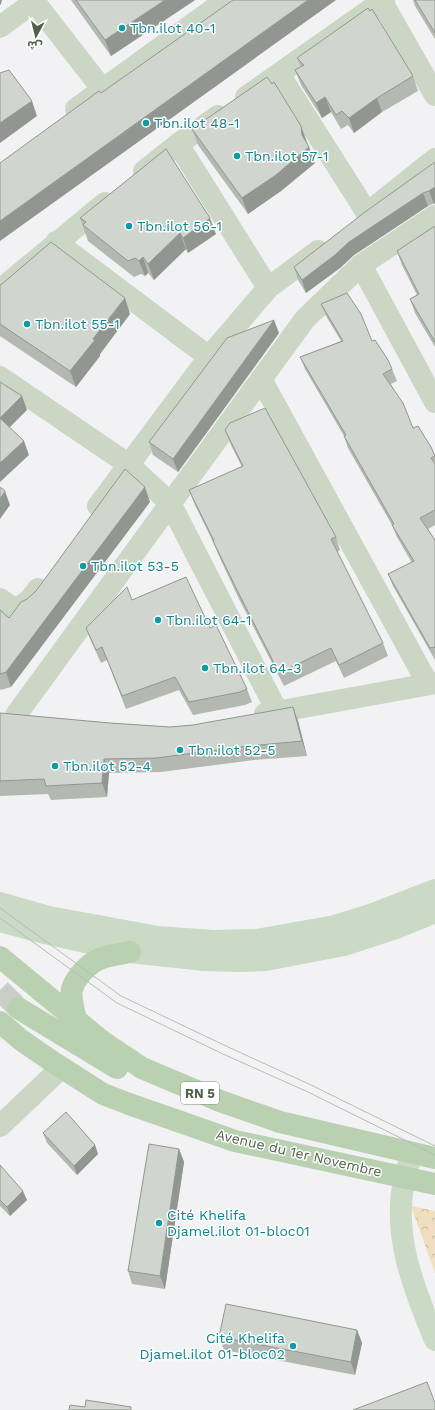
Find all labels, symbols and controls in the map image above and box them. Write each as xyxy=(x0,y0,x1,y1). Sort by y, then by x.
north arrow xyxy=(16,16,56,56)
place label: Tbn.ilot 40-1 xyxy=(130,20,216,36)
marker: Tbn.ilot 40-1 xyxy=(117,23,127,33)
text: ش xyxy=(27,38,43,53)
place label: Tbn.ilot 48-1 xyxy=(154,115,239,131)
marker: Tbn.ilot 48-1 xyxy=(141,118,151,128)
place label: Tbn.ilot 57-1 xyxy=(245,148,329,164)
marker: Tbn.ilot 57-1 xyxy=(232,151,242,161)
place label: Tbn.ilot 56-1 xyxy=(137,218,222,234)
marker: Tbn.ilot 56-1 xyxy=(124,221,134,231)
place label: Tbn.ilot 55-1 xyxy=(35,316,120,332)
marker: Tbn.ilot 55-1 xyxy=(22,319,32,329)
place label: Tbn.ilot 53-5 xyxy=(91,558,179,574)
marker: Tbn.ilot 53-5 xyxy=(78,561,88,571)
place label: Tbn.ilot 64-1 xyxy=(166,612,251,628)
marker: Tbn.ilot 64-1 xyxy=(153,615,163,625)
place label: Tbn.ilot 64-3 xyxy=(213,660,301,676)
marker: Tbn.ilot 64-3 xyxy=(200,663,210,673)
place label: Tbn.ilot 52-5 xyxy=(188,742,276,758)
marker: Tbn.ilot 52-5 xyxy=(175,745,185,755)
place label: Tbn.ilot 52-4 xyxy=(63,758,151,774)
marker: Tbn.ilot 52-4 xyxy=(50,761,60,771)
road number: RN 5 xyxy=(181,1082,219,1104)
street label: Avenue du 1er Novembre xyxy=(215,1126,383,1180)
place label: Cité Khelifa Djamel.ilot 01-bloc01 xyxy=(167,1207,310,1239)
marker: Cité Khelifa Djamel.ilot 01-bloc01 xyxy=(154,1218,164,1228)
place label: Cité Khelifa Djamel.ilot 01-bloc02 xyxy=(139,1330,285,1362)
marker: Cité Khelifa Djamel.ilot 01-bloc02 xyxy=(288,1341,298,1351)

